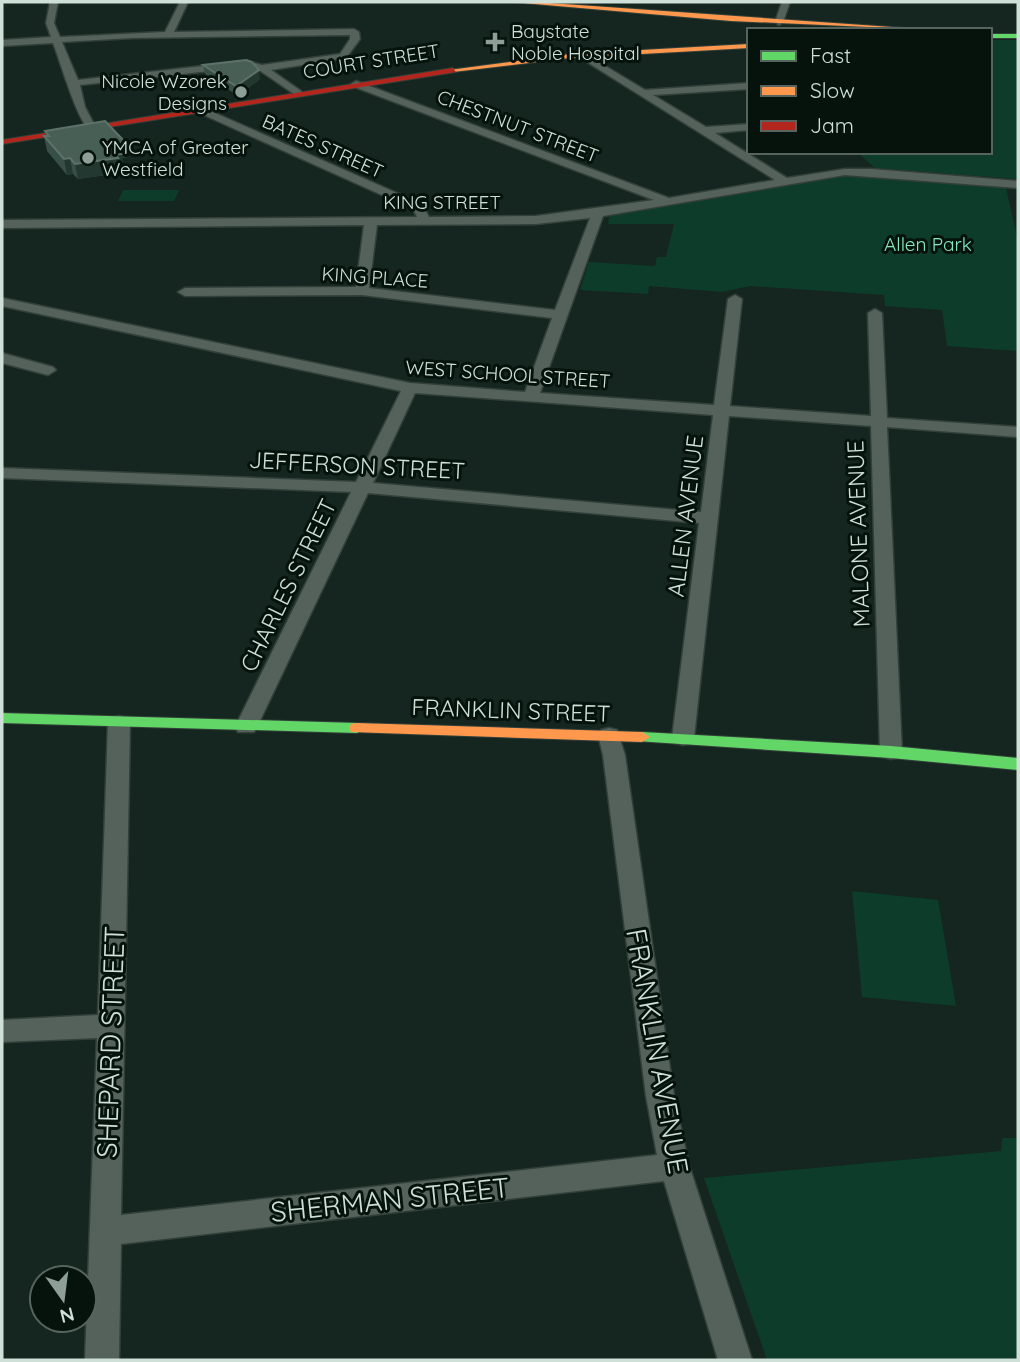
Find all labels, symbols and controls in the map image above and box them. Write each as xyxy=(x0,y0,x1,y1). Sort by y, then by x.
place label: Baystate Noble Hospital xyxy=(511,19,640,65)
legend xyxy=(747,28,992,154)
marker: Baystate Noble Hospital xyxy=(485,32,505,52)
street label: COURT STREET xyxy=(301,38,441,84)
text: Fast xyxy=(810,42,851,68)
place label: Nicole Wzorek Designs xyxy=(101,69,227,115)
text: Slow xyxy=(810,77,855,103)
marker: Nicole Wzorek Designs xyxy=(233,84,249,100)
street label: CHESTNUT STREET xyxy=(434,84,602,168)
street label: BATES STREET xyxy=(259,109,387,183)
text: Jam xyxy=(810,112,854,138)
place label: YMCA of Greater Westfield xyxy=(102,135,249,181)
marker: YMCA of Greater Westfield xyxy=(80,150,96,166)
street label: KING STREET xyxy=(383,190,501,214)
park label: Allen Park xyxy=(884,232,972,256)
street label: KING PLACE xyxy=(321,261,429,293)
street label: WEST SCHOOL STREET xyxy=(405,355,611,393)
street label: ALLEN AVENUE xyxy=(661,433,709,599)
street label: MALONE AVENUE xyxy=(840,440,876,628)
street label: JEFFERSON STREET xyxy=(248,445,466,485)
street label: CHARLES STREET xyxy=(234,494,342,676)
street label: FRANKLIN STREET xyxy=(411,692,611,728)
street label: SHEPARD STREET xyxy=(88,925,132,1159)
street label: FRANKLIN AVENUE xyxy=(619,926,697,1176)
street label: SHERMAN STREET xyxy=(269,1169,511,1229)
north arrow xyxy=(28,1264,98,1334)
text: N xyxy=(57,1302,77,1329)

